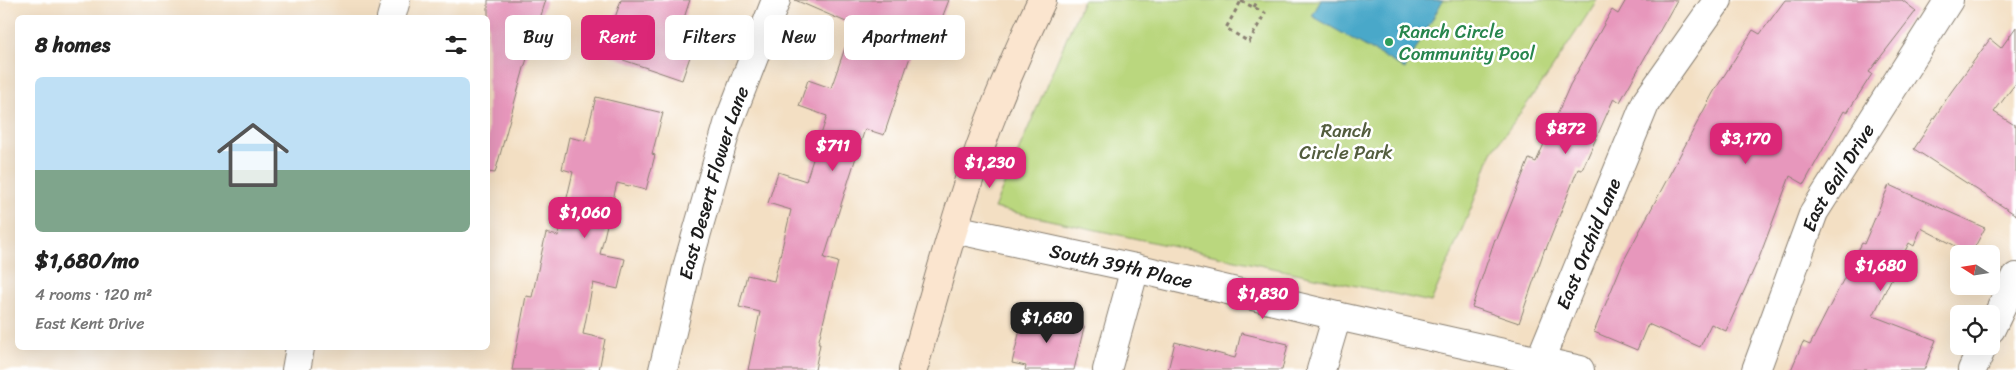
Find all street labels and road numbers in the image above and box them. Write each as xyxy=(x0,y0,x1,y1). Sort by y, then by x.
street label: East Desert Flower Lane xyxy=(669,81,758,283)
street label: East Gail Drive xyxy=(1792,117,1884,236)
street label: East Orchid Lane xyxy=(1547,173,1630,314)
street label: South 39th Place xyxy=(1046,234,1196,298)

